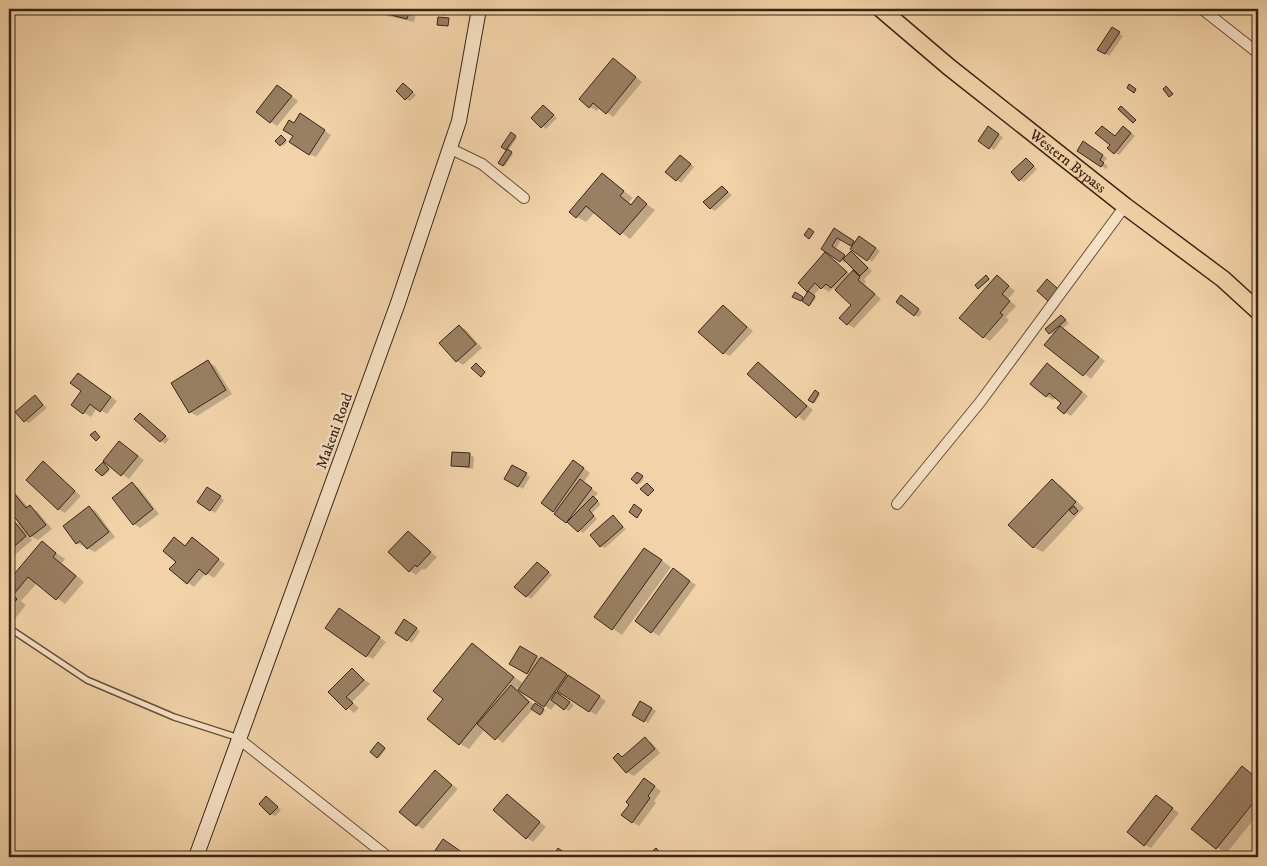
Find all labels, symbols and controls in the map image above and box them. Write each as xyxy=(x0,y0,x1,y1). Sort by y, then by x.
street label: Western Bypass xyxy=(1025,125,1110,197)
street label: Makeni Road xyxy=(312,390,357,472)

